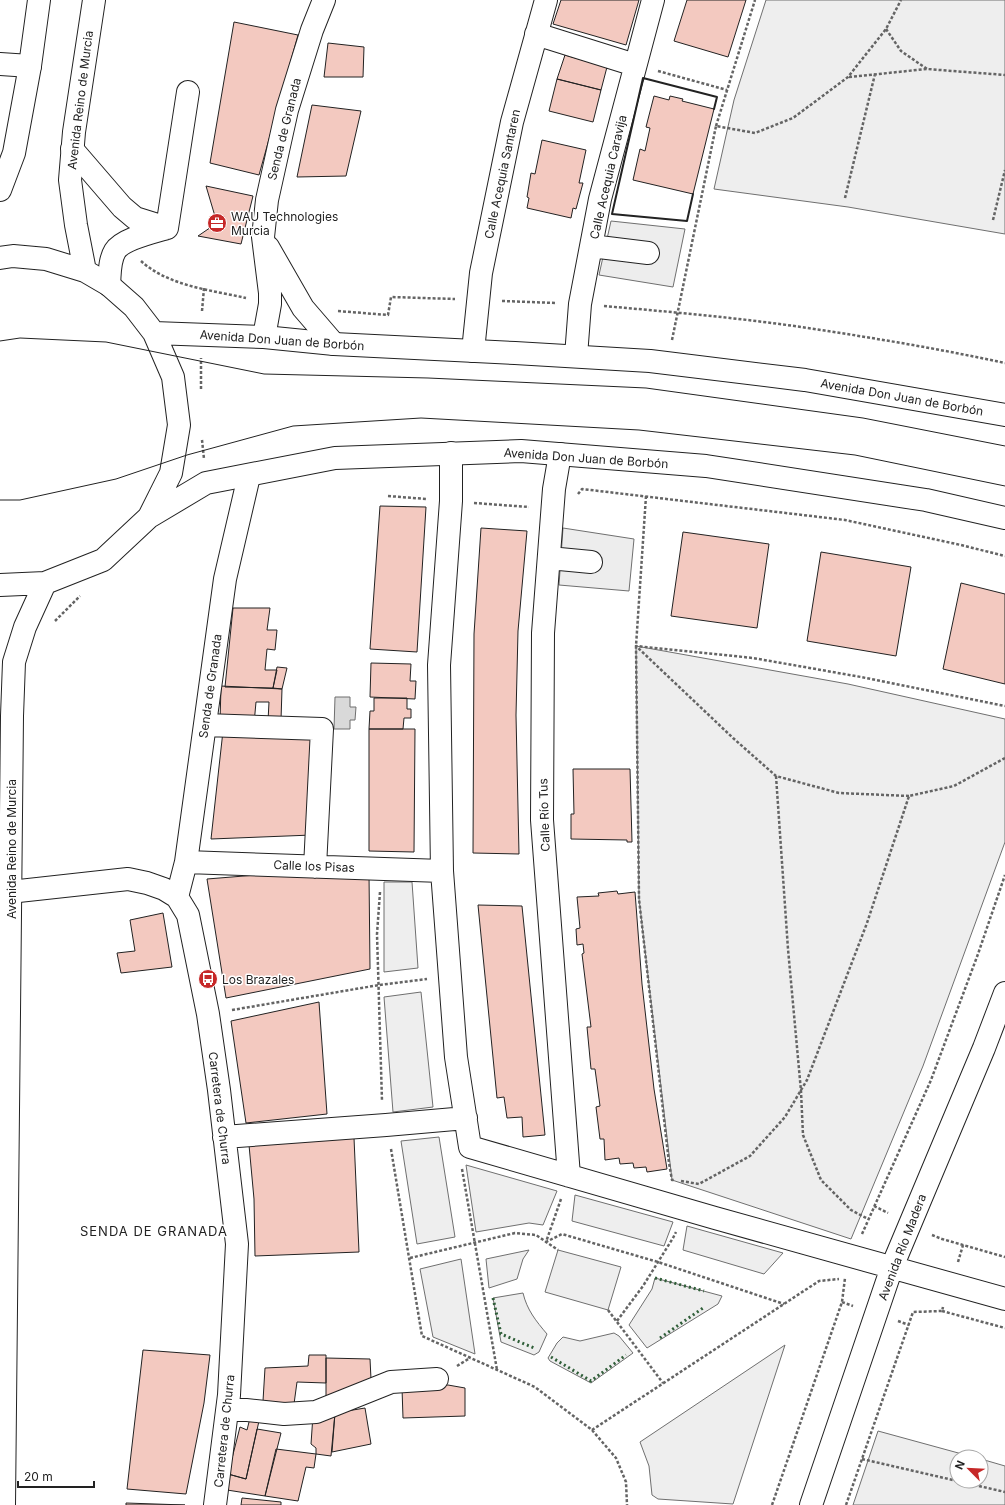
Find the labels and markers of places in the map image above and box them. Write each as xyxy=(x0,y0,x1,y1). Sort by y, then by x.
place label: WAU Technologies Murcia xyxy=(231,209,338,238)
office icon: WAU Technologies Murcia xyxy=(206,212,228,234)
bus stop icon: Los Brazales xyxy=(197,968,219,990)
place label: Los Brazales xyxy=(222,972,294,987)

